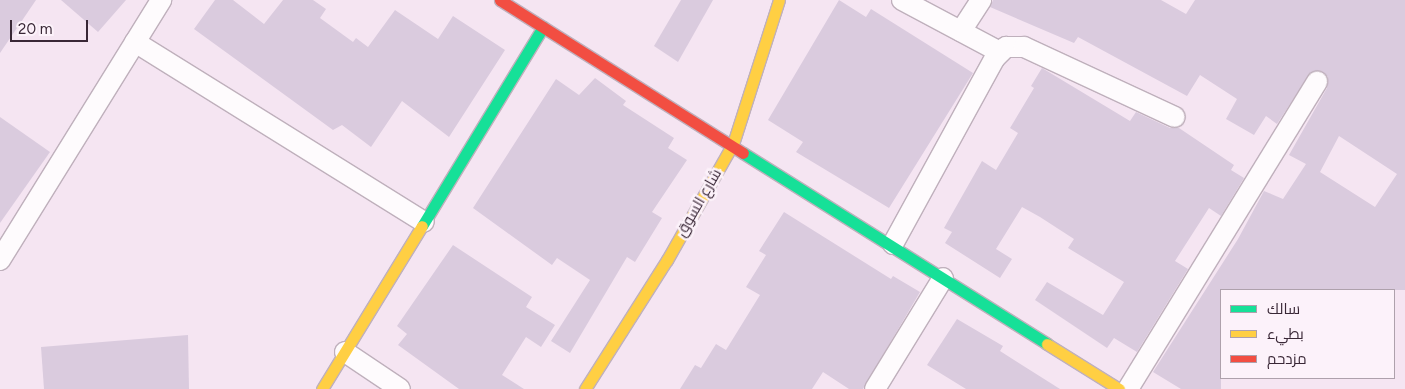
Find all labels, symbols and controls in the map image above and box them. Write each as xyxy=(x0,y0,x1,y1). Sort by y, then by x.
scale bar xyxy=(12,10,90,42)
text: 20 m xyxy=(18,20,52,38)
street label: شارع السوق xyxy=(672,166,726,240)
legend xyxy=(1220,289,1395,379)
text: سالك xyxy=(1267,300,1300,318)
text: بطيء xyxy=(1267,325,1304,343)
text: مزدحم xyxy=(1267,350,1307,368)

